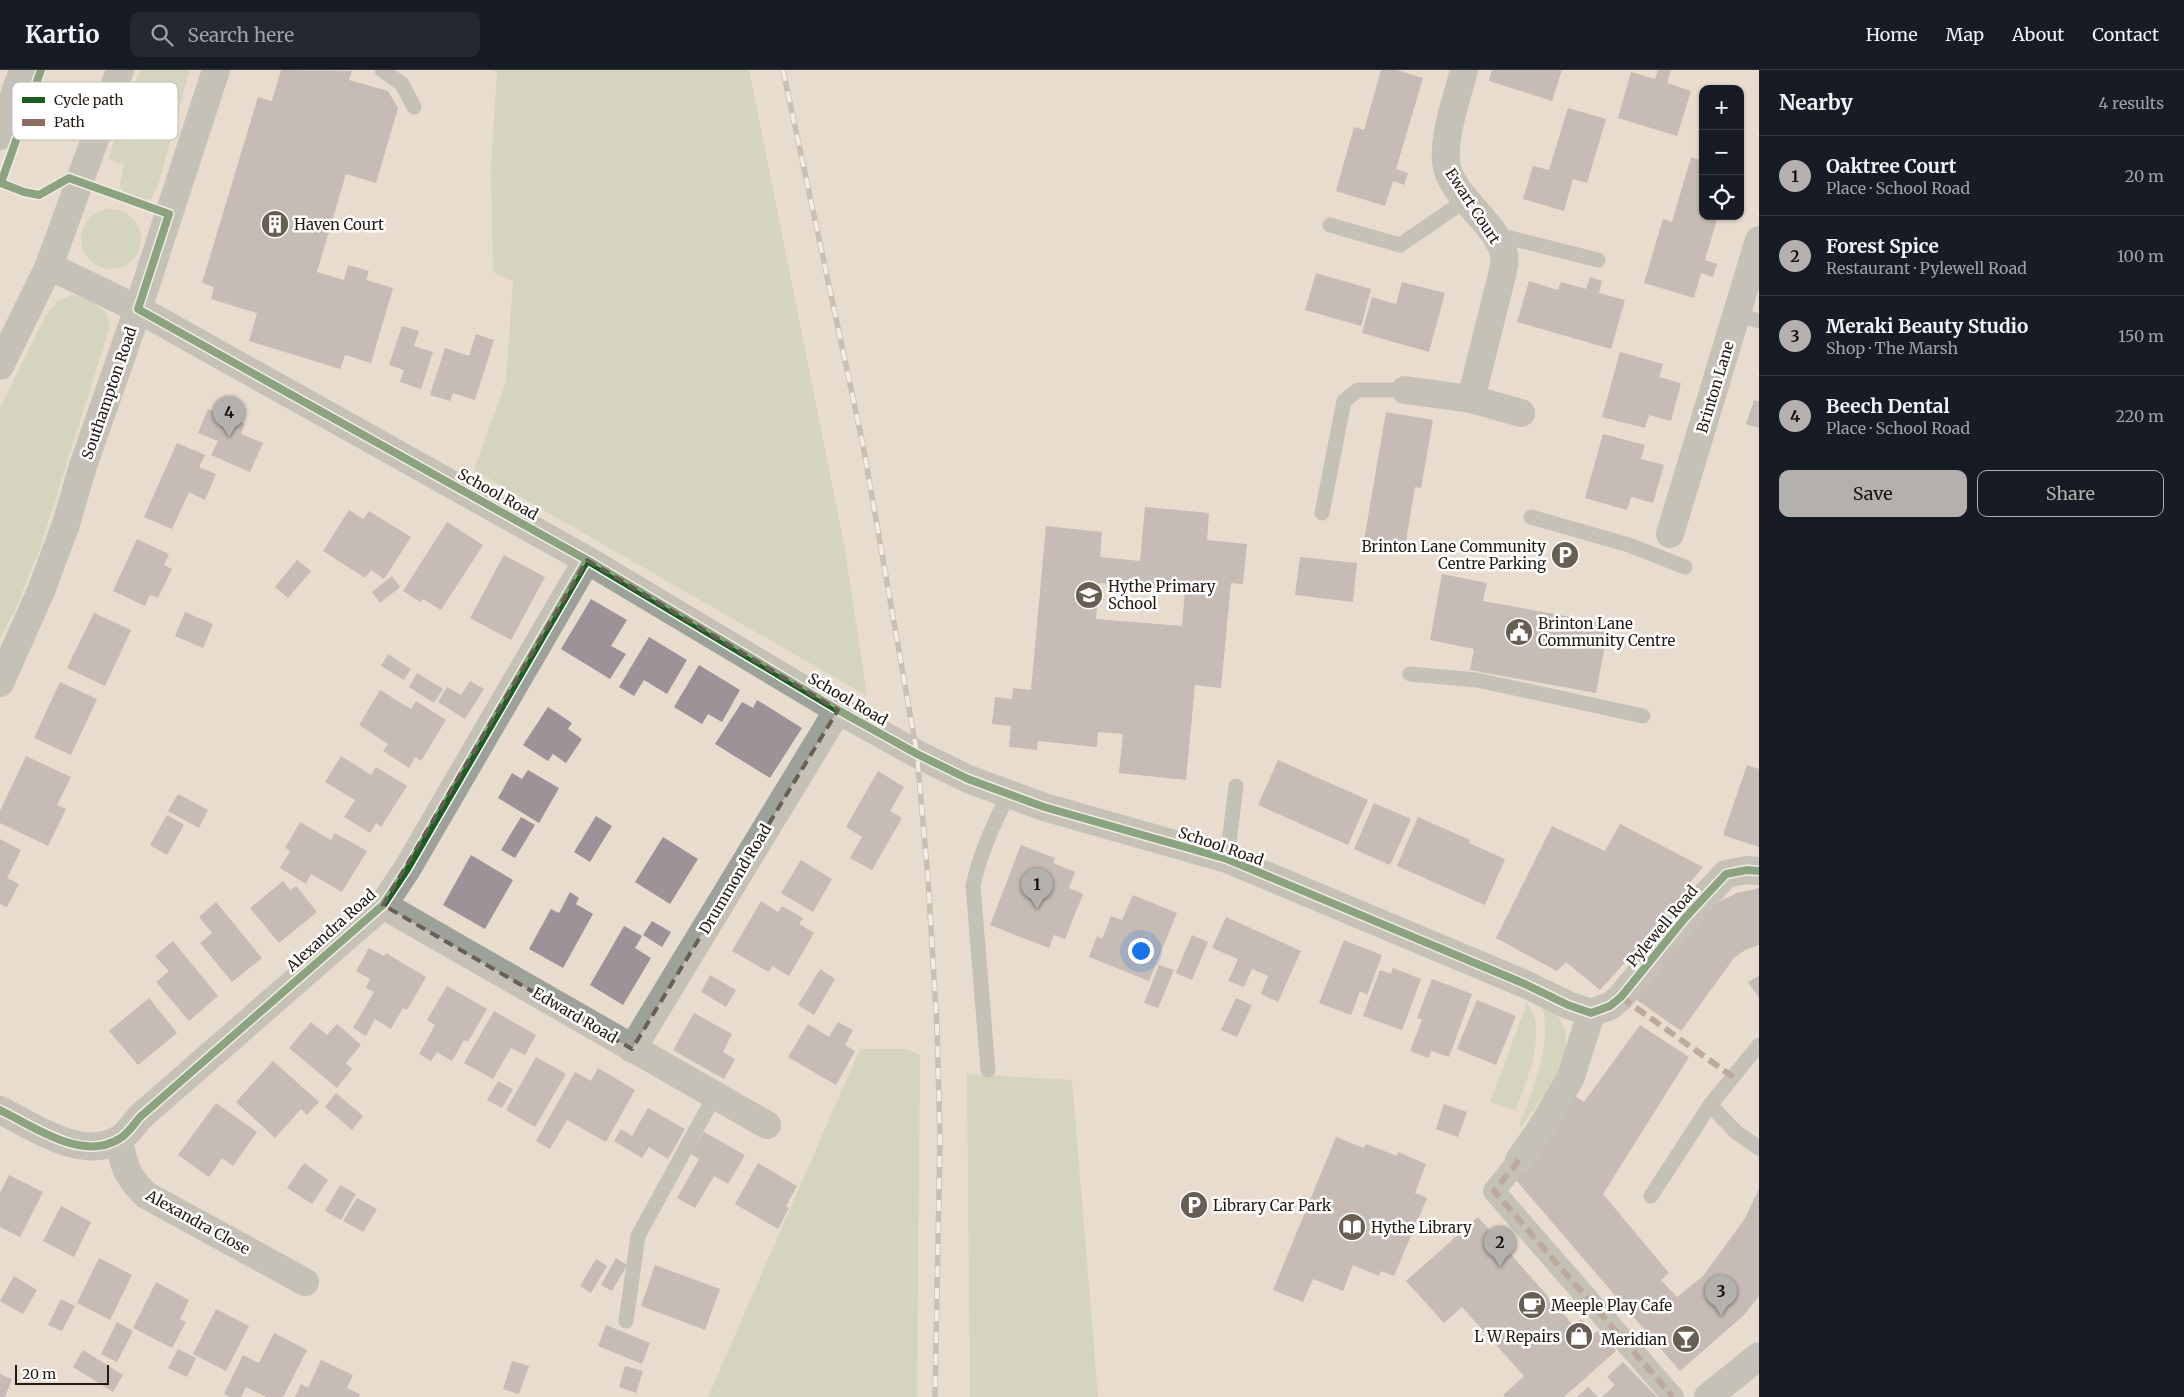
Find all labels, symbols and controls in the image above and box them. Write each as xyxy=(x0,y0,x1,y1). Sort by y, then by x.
search box xyxy=(130,12,480,57)
text: Kartio xyxy=(25,19,100,50)
icon: search xyxy=(148,21,176,49)
text: Search here xyxy=(188,23,294,47)
text: Home xyxy=(1866,23,1918,46)
text: Map xyxy=(1946,23,1984,46)
text: About xyxy=(2012,23,2064,46)
text: Contact xyxy=(2092,23,2159,46)
legend xyxy=(12,82,178,140)
map controls xyxy=(1699,85,1744,220)
button: + xyxy=(1699,85,1744,130)
text: Nearby xyxy=(1779,89,1853,116)
text: Cycle path xyxy=(54,91,124,109)
text: 4 results xyxy=(2098,93,2164,113)
text: Path xyxy=(54,113,85,131)
button: − xyxy=(1699,130,1744,175)
text: Oaktree Court xyxy=(1826,154,1956,178)
street label: Ewart Court xyxy=(1442,165,1505,248)
text: 1 xyxy=(1791,166,1799,186)
text: 20 m xyxy=(2125,166,2164,186)
button: locate xyxy=(1699,175,1744,220)
text: Place · School Road xyxy=(1826,178,1970,198)
building icon: Haven Court xyxy=(260,209,290,239)
place label: Haven Court xyxy=(294,215,384,234)
text: Forest Spice xyxy=(1826,234,1939,258)
text: 2 xyxy=(1790,246,1800,266)
text: 100 m xyxy=(2117,246,2164,266)
text: Restaurant · Pylewell Road xyxy=(1826,258,2027,278)
text: Meraki Beauty Studio xyxy=(1826,314,2028,338)
street label: Southampton Road xyxy=(77,324,141,462)
text: 3 xyxy=(1790,326,1800,346)
text: 150 m xyxy=(2118,326,2164,346)
text: Shop · The Marsh xyxy=(1826,338,1958,358)
street label: Brinton Lane xyxy=(1692,339,1738,435)
text: Beech Dental xyxy=(1826,394,1950,418)
pin: 4 xyxy=(213,396,245,437)
text: 4 xyxy=(1790,406,1800,426)
text: 220 m xyxy=(2116,406,2164,426)
text: Place · School Road xyxy=(1826,418,1970,438)
street label: School Road xyxy=(455,464,541,524)
button: Save xyxy=(1779,470,1967,517)
button: Share xyxy=(1977,470,2164,517)
place label: Brinton Lane Community Centre Parking xyxy=(1361,537,1546,573)
parking icon: Brinton Lane Community Centre Parking xyxy=(1550,540,1580,570)
place label: Hythe Primary School xyxy=(1108,577,1216,613)
school or university icon: Hythe Primary School xyxy=(1074,580,1104,610)
place label: Brinton Lane Community Centre xyxy=(1538,614,1675,650)
public building icon: Brinton Lane Community Centre xyxy=(1504,617,1534,647)
street label: School Road xyxy=(805,669,891,729)
street label: Drummond Road xyxy=(695,821,775,937)
street label: School Road xyxy=(1176,823,1266,869)
pin: 1 xyxy=(1021,868,1053,909)
street label: Pylewell Road xyxy=(1622,881,1702,971)
street label: Alexandra Road xyxy=(282,885,380,976)
your location xyxy=(1128,938,1154,964)
street label: Edward Road xyxy=(529,983,621,1047)
street label: Alexandra Close xyxy=(142,1185,253,1258)
parking icon: Library Car Park xyxy=(1179,1190,1209,1220)
place label: Library Car Park xyxy=(1213,1196,1332,1215)
library icon: Hythe Library xyxy=(1337,1212,1367,1242)
place label: Hythe Library xyxy=(1371,1218,1472,1237)
pin: 2 xyxy=(1484,1226,1516,1267)
pin: 3 xyxy=(1705,1275,1737,1316)
cafe icon: Meeple Play Cafe xyxy=(1517,1290,1547,1320)
place label: Meeple Play Cafe xyxy=(1551,1296,1672,1315)
shop icon: L W Repairs xyxy=(1564,1321,1594,1351)
bar icon: Meridian xyxy=(1671,1324,1701,1354)
place label: L W Repairs xyxy=(1474,1327,1560,1346)
place label: Meridian xyxy=(1601,1330,1667,1349)
scale bar xyxy=(15,1362,109,1385)
text: 20 m xyxy=(22,1365,56,1383)

